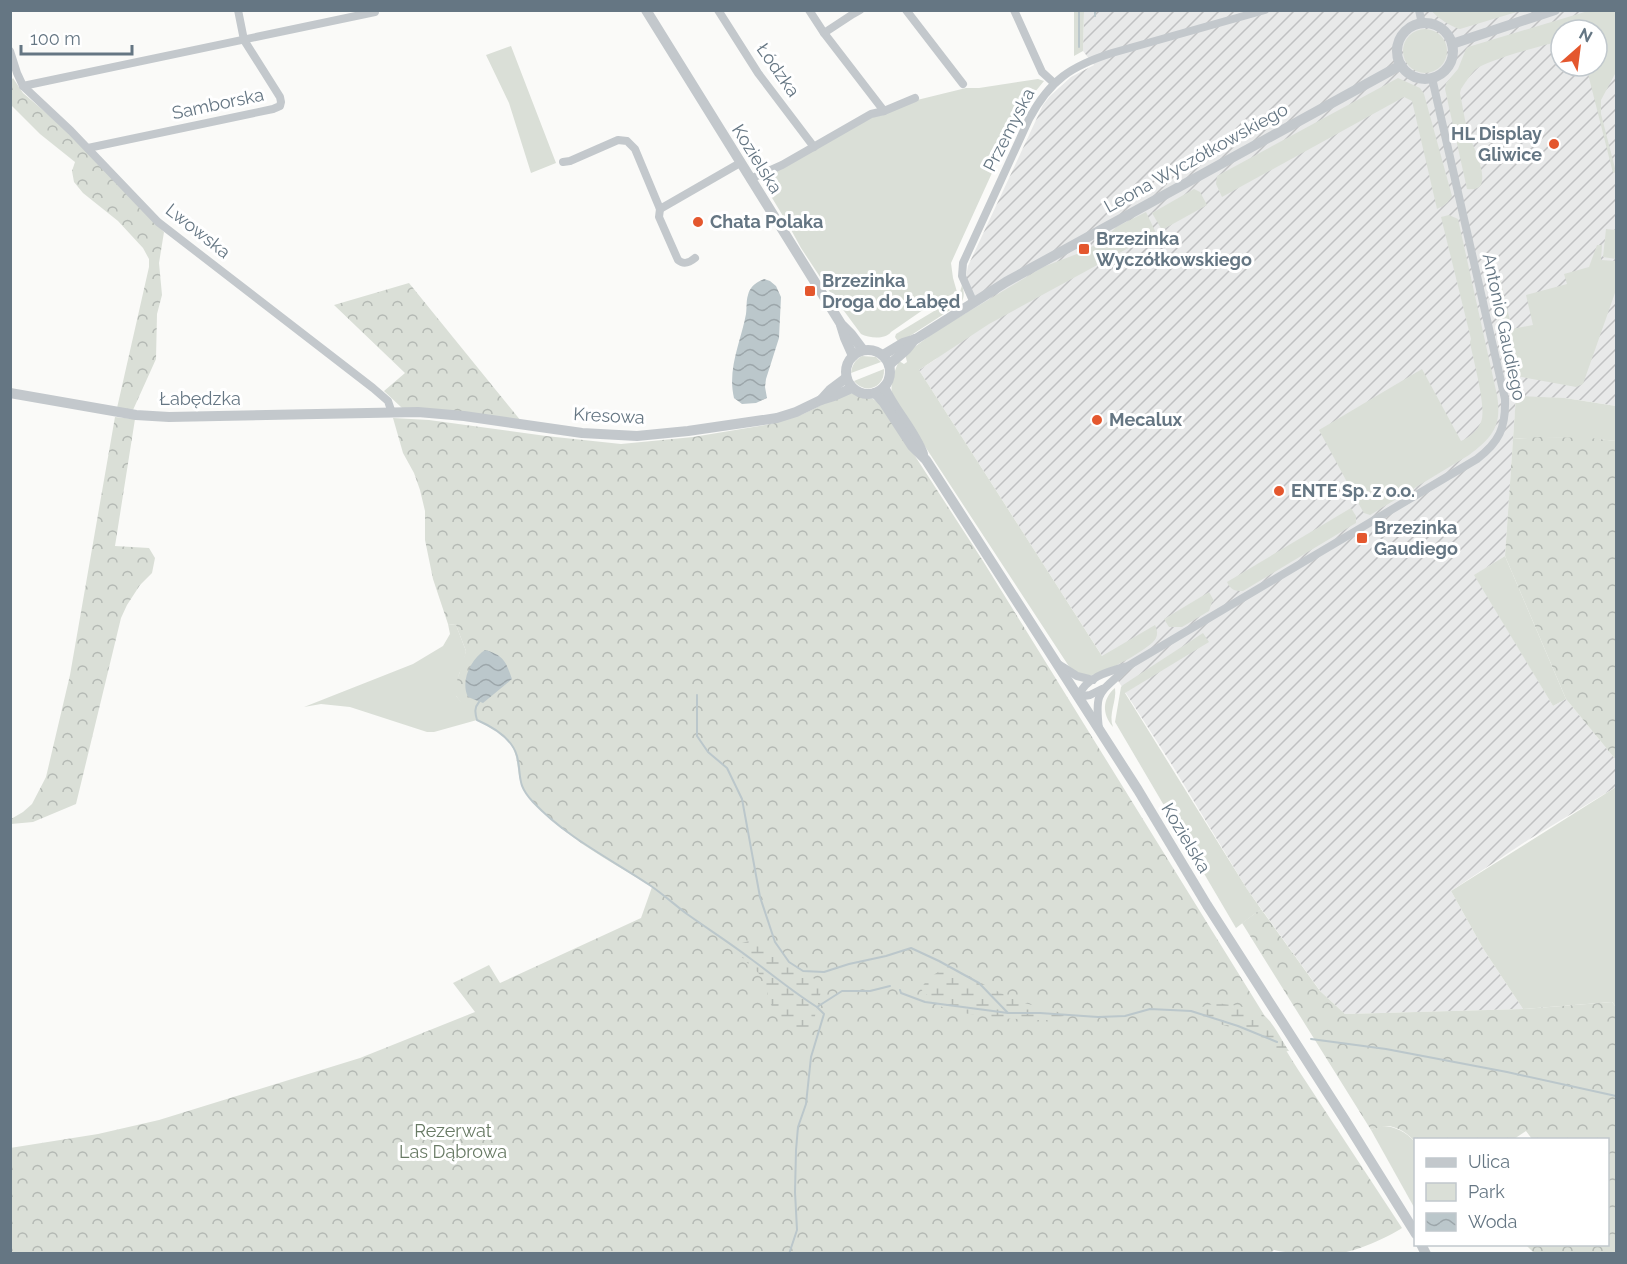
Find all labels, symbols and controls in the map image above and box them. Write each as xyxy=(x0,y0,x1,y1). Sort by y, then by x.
scale bar xyxy=(21,18,132,56)
north arrow xyxy=(1549,18,1609,78)
text: N xyxy=(1576,24,1596,46)
text: 100 m xyxy=(30,28,81,49)
street label: Łódzka xyxy=(752,39,804,101)
street label: Samborska xyxy=(170,84,266,123)
street label: Przemyska xyxy=(979,85,1038,175)
street label: Leona Wyczółkowskiego xyxy=(1100,98,1292,217)
street label: Kozielska xyxy=(728,120,787,197)
place label: HL Display Gliwice xyxy=(1451,123,1542,165)
marker: HL Display Gliwice xyxy=(1547,137,1561,151)
street label: Lwowska xyxy=(162,199,235,262)
place label: Chata Polaka xyxy=(710,211,823,232)
marker: Chata Polaka xyxy=(691,215,705,229)
place label: Brzezinka Wyczółkowskiego xyxy=(1096,228,1252,270)
marker: Brzezinka Wyczółkowskiego xyxy=(1077,242,1091,256)
street label: Antonio Gaudiego xyxy=(1479,251,1530,403)
place label: Brzezinka Droga do Łabęd xyxy=(822,270,960,312)
marker: Brzezinka Droga do Łabęd xyxy=(803,284,817,298)
street label: Łabędzka xyxy=(159,388,241,409)
street label: Kresowa xyxy=(573,403,645,428)
place label: Mecalux xyxy=(1109,409,1183,430)
marker: Mecalux xyxy=(1090,413,1104,427)
place label: ENTE Sp. z o.o. xyxy=(1291,480,1415,501)
marker: ENTE Sp. z o.o. xyxy=(1272,484,1286,498)
place label: Brzezinka Gaudiego xyxy=(1374,517,1458,559)
marker: Brzezinka Gaudiego xyxy=(1355,531,1369,545)
street label: Kozielska xyxy=(1157,799,1215,876)
park label: Rezerwat Las Dąbrowa xyxy=(399,1120,507,1162)
legend xyxy=(1414,1138,1609,1246)
text: Ulica xyxy=(1468,1151,1510,1172)
text: Park xyxy=(1468,1181,1505,1202)
text: Woda xyxy=(1468,1211,1517,1232)

